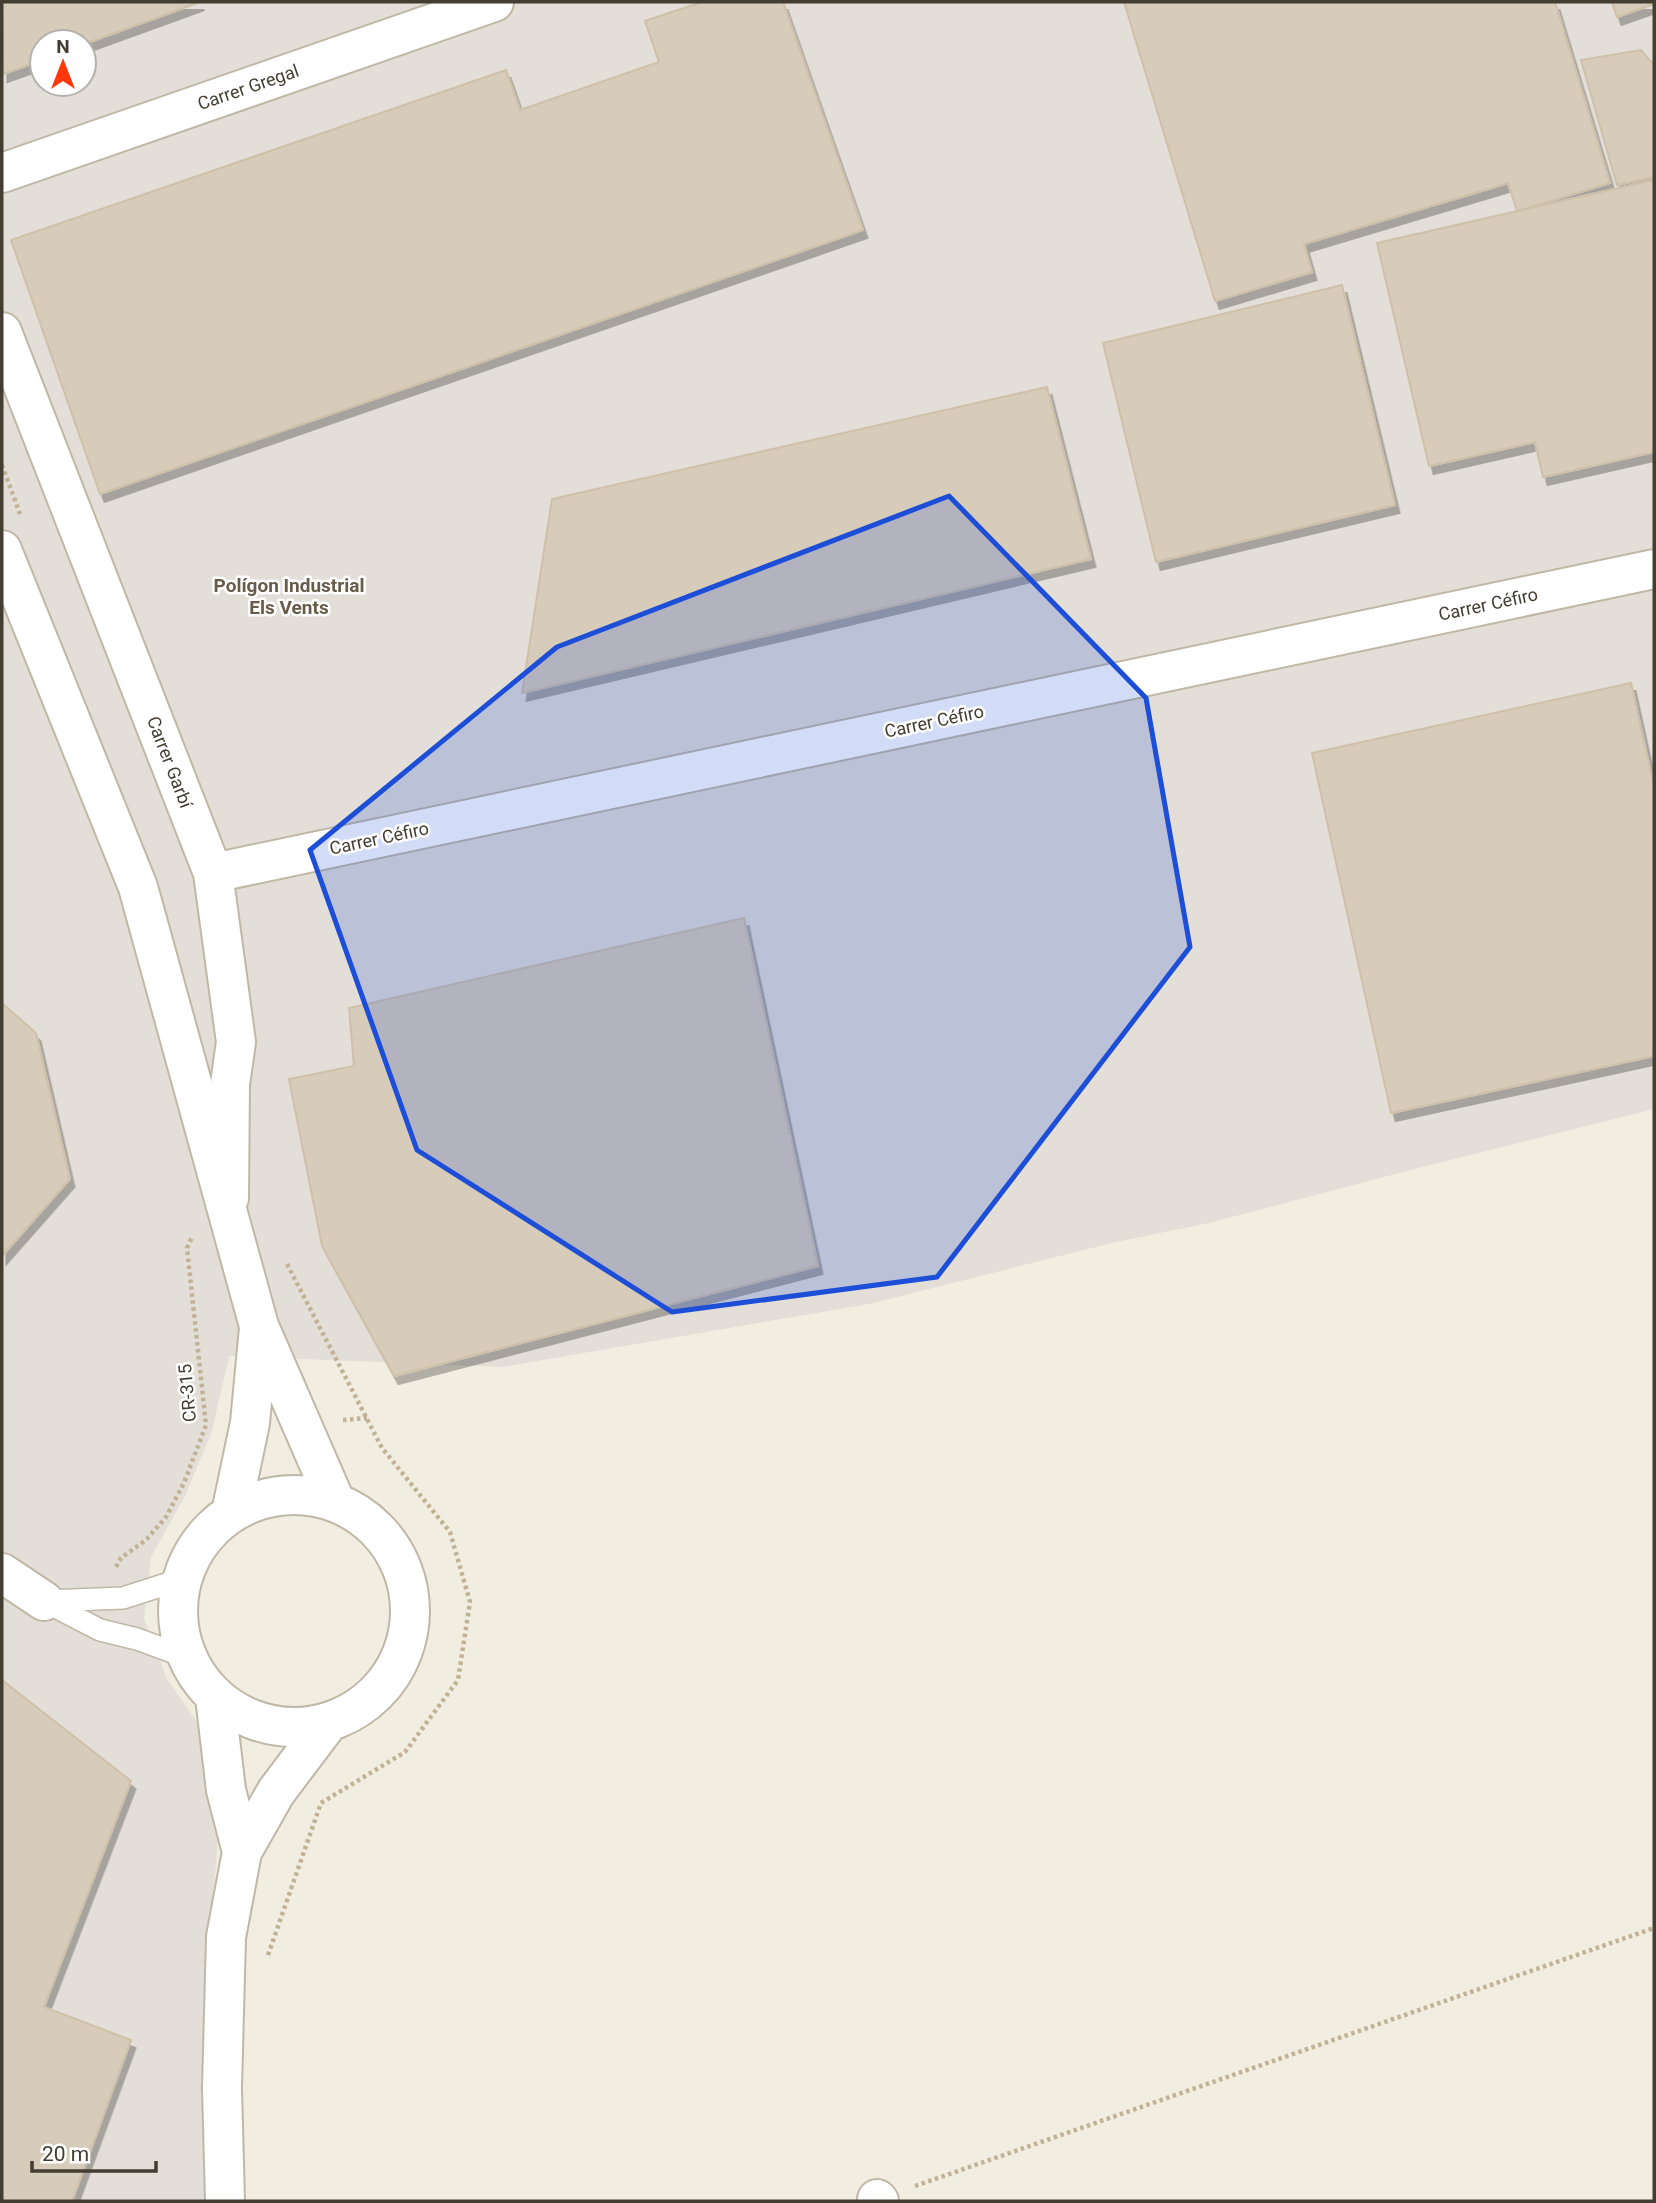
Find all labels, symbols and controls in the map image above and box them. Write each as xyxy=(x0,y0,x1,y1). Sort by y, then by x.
north arrow xyxy=(28,28,98,98)
text: N xyxy=(56,35,70,58)
street label: Carrer Gregal xyxy=(195,60,301,114)
district label: Polígon Industrial Els Vents xyxy=(214,574,364,619)
street label: Carrer Céfiro xyxy=(1436,583,1540,625)
street label: Carrer Céfiro xyxy=(882,700,986,742)
street label: Carrer Garbí xyxy=(143,713,197,811)
street label: Carrer Céfiro xyxy=(327,817,431,859)
street label: CR-315 xyxy=(174,1363,200,1423)
scale bar xyxy=(32,2130,156,2174)
text: 20 m xyxy=(42,2142,89,2166)

